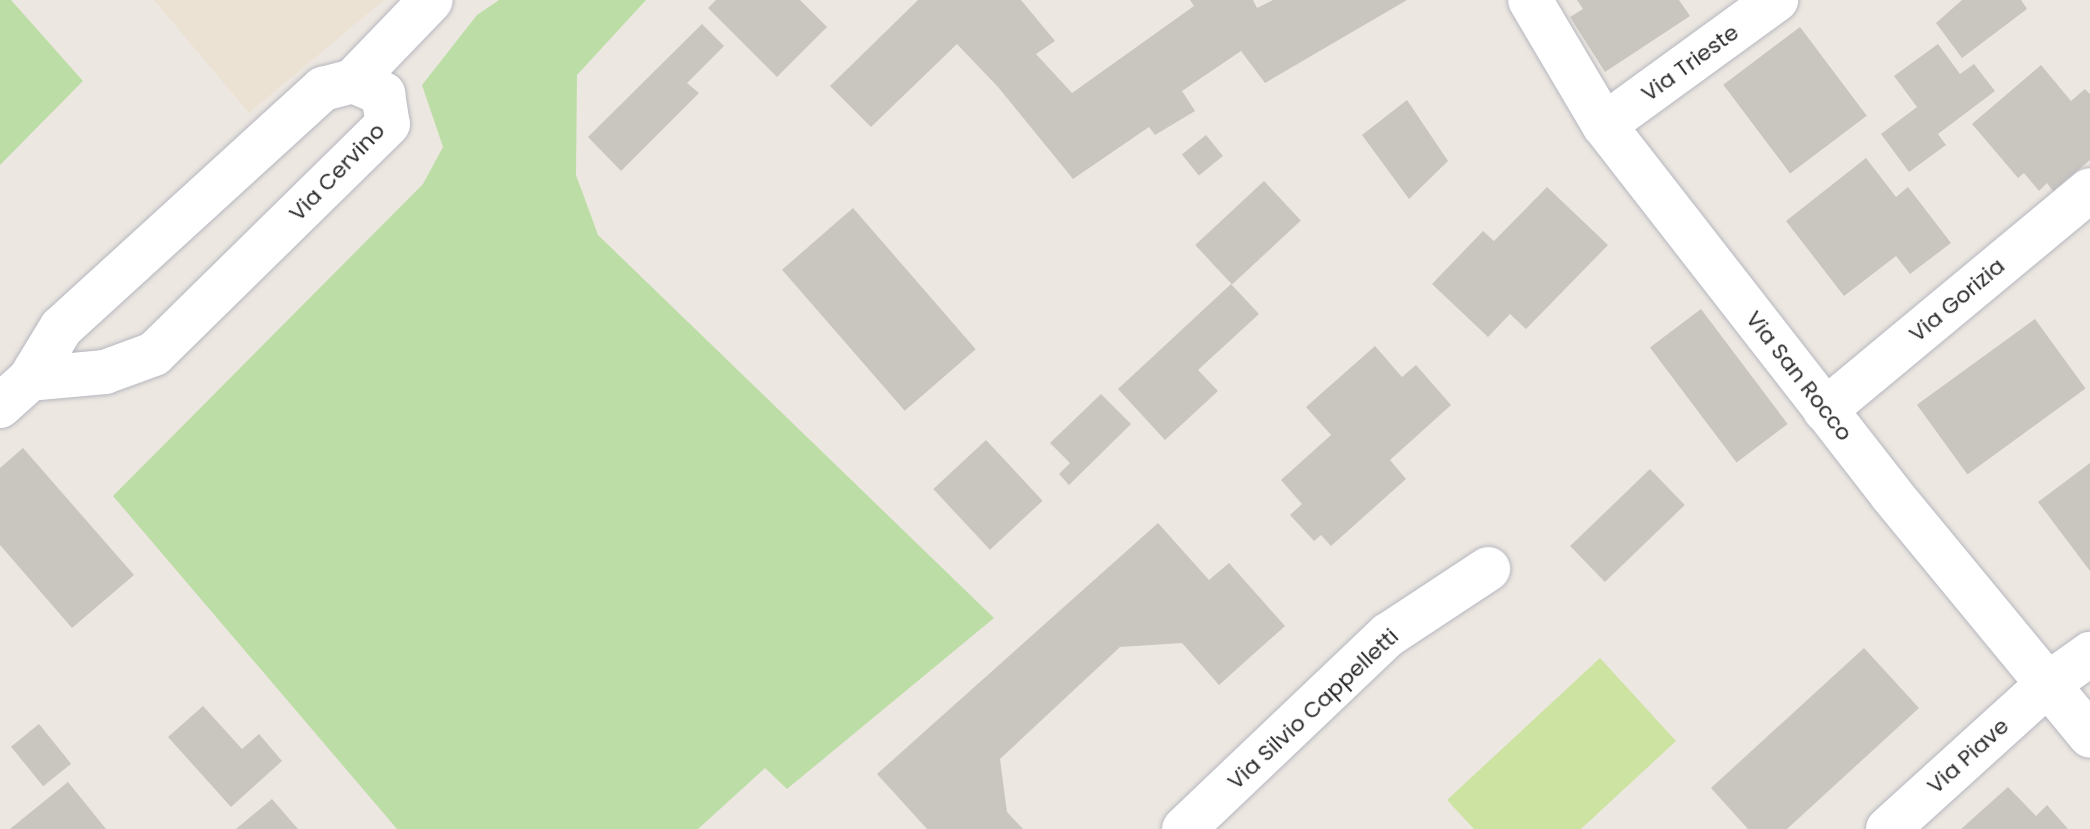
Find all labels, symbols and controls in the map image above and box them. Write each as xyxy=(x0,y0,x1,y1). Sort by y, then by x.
street label: Via Trieste xyxy=(1636,19,1744,107)
street label: Via Cervino xyxy=(284,118,390,226)
street label: Via Gorizia xyxy=(1904,253,2010,347)
street label: Via San Rocco xyxy=(1740,306,1858,446)
street label: Via Silvio Cappelletti xyxy=(1222,623,1404,795)
street label: Via Piave xyxy=(1922,713,2014,799)

